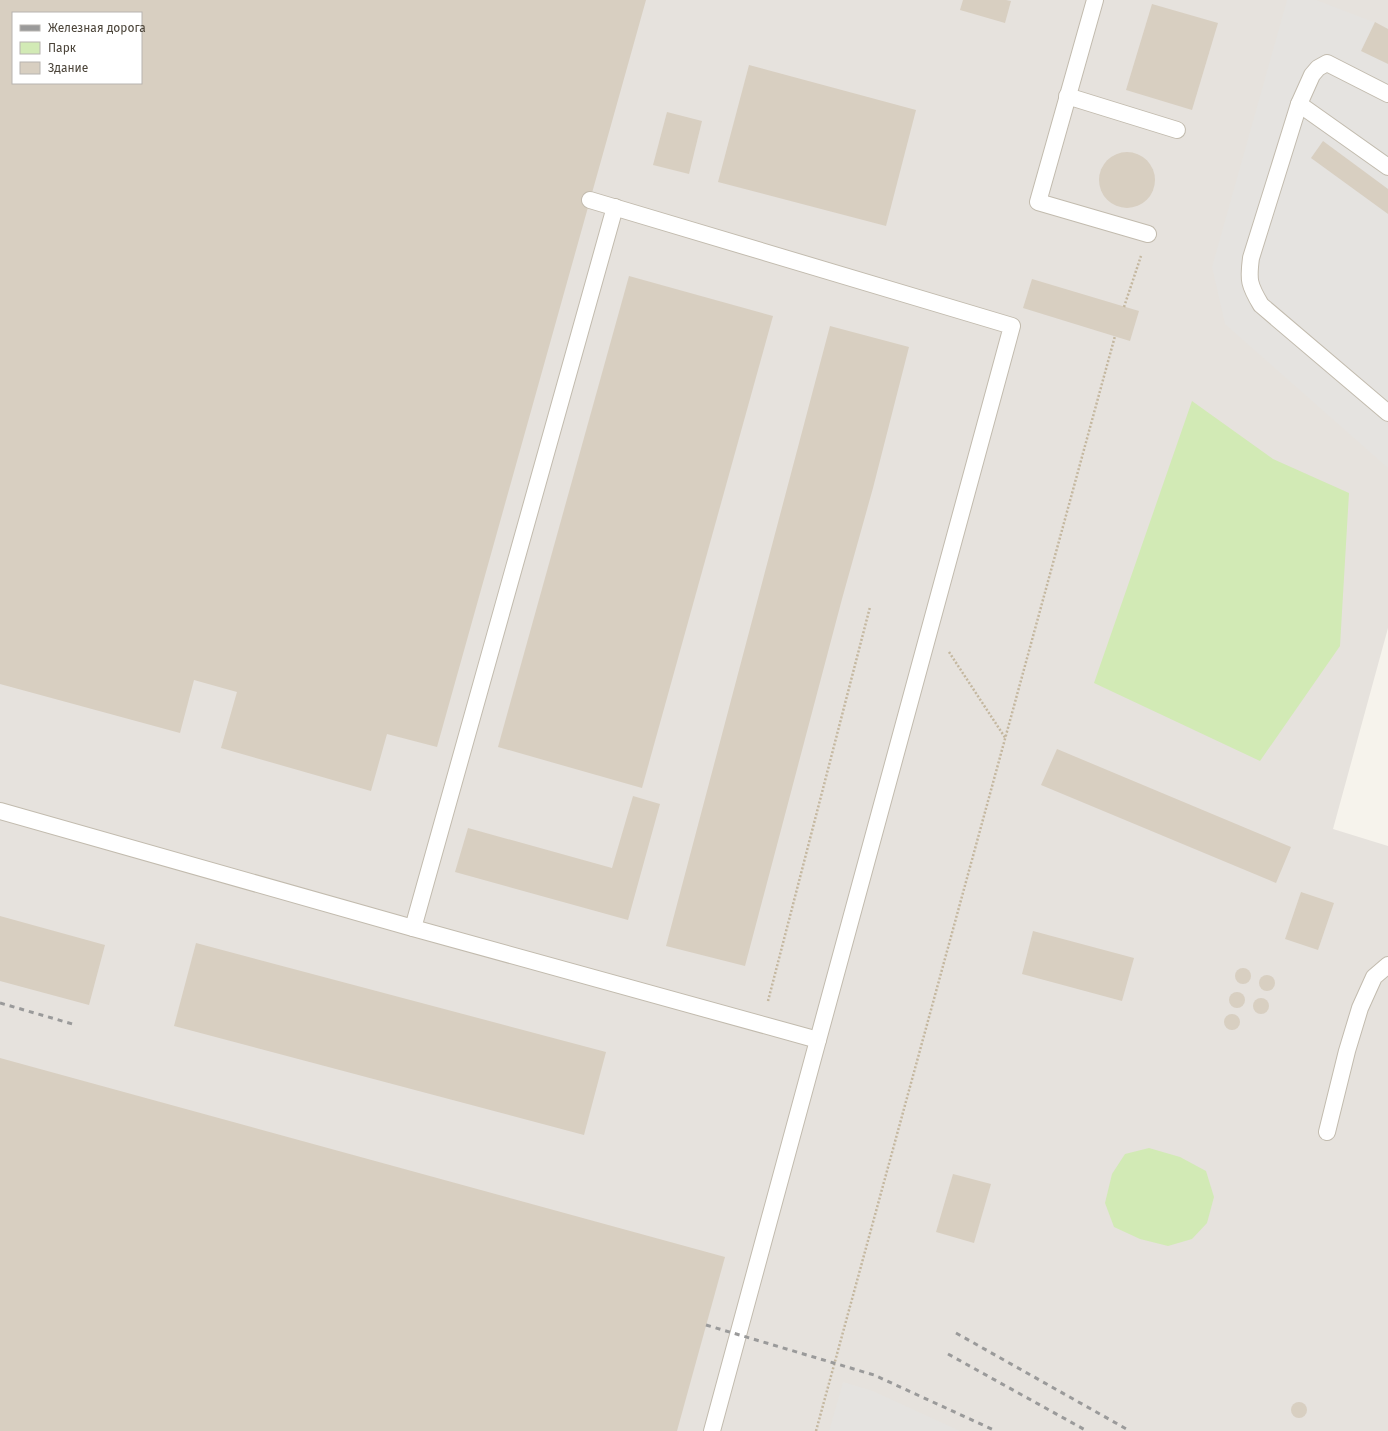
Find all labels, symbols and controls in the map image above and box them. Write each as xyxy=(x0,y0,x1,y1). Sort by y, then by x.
legend xyxy=(12,12,142,84)
text: Железная дорога xyxy=(48,21,146,35)
text: Парк xyxy=(48,41,77,55)
text: Здание xyxy=(48,61,88,75)

